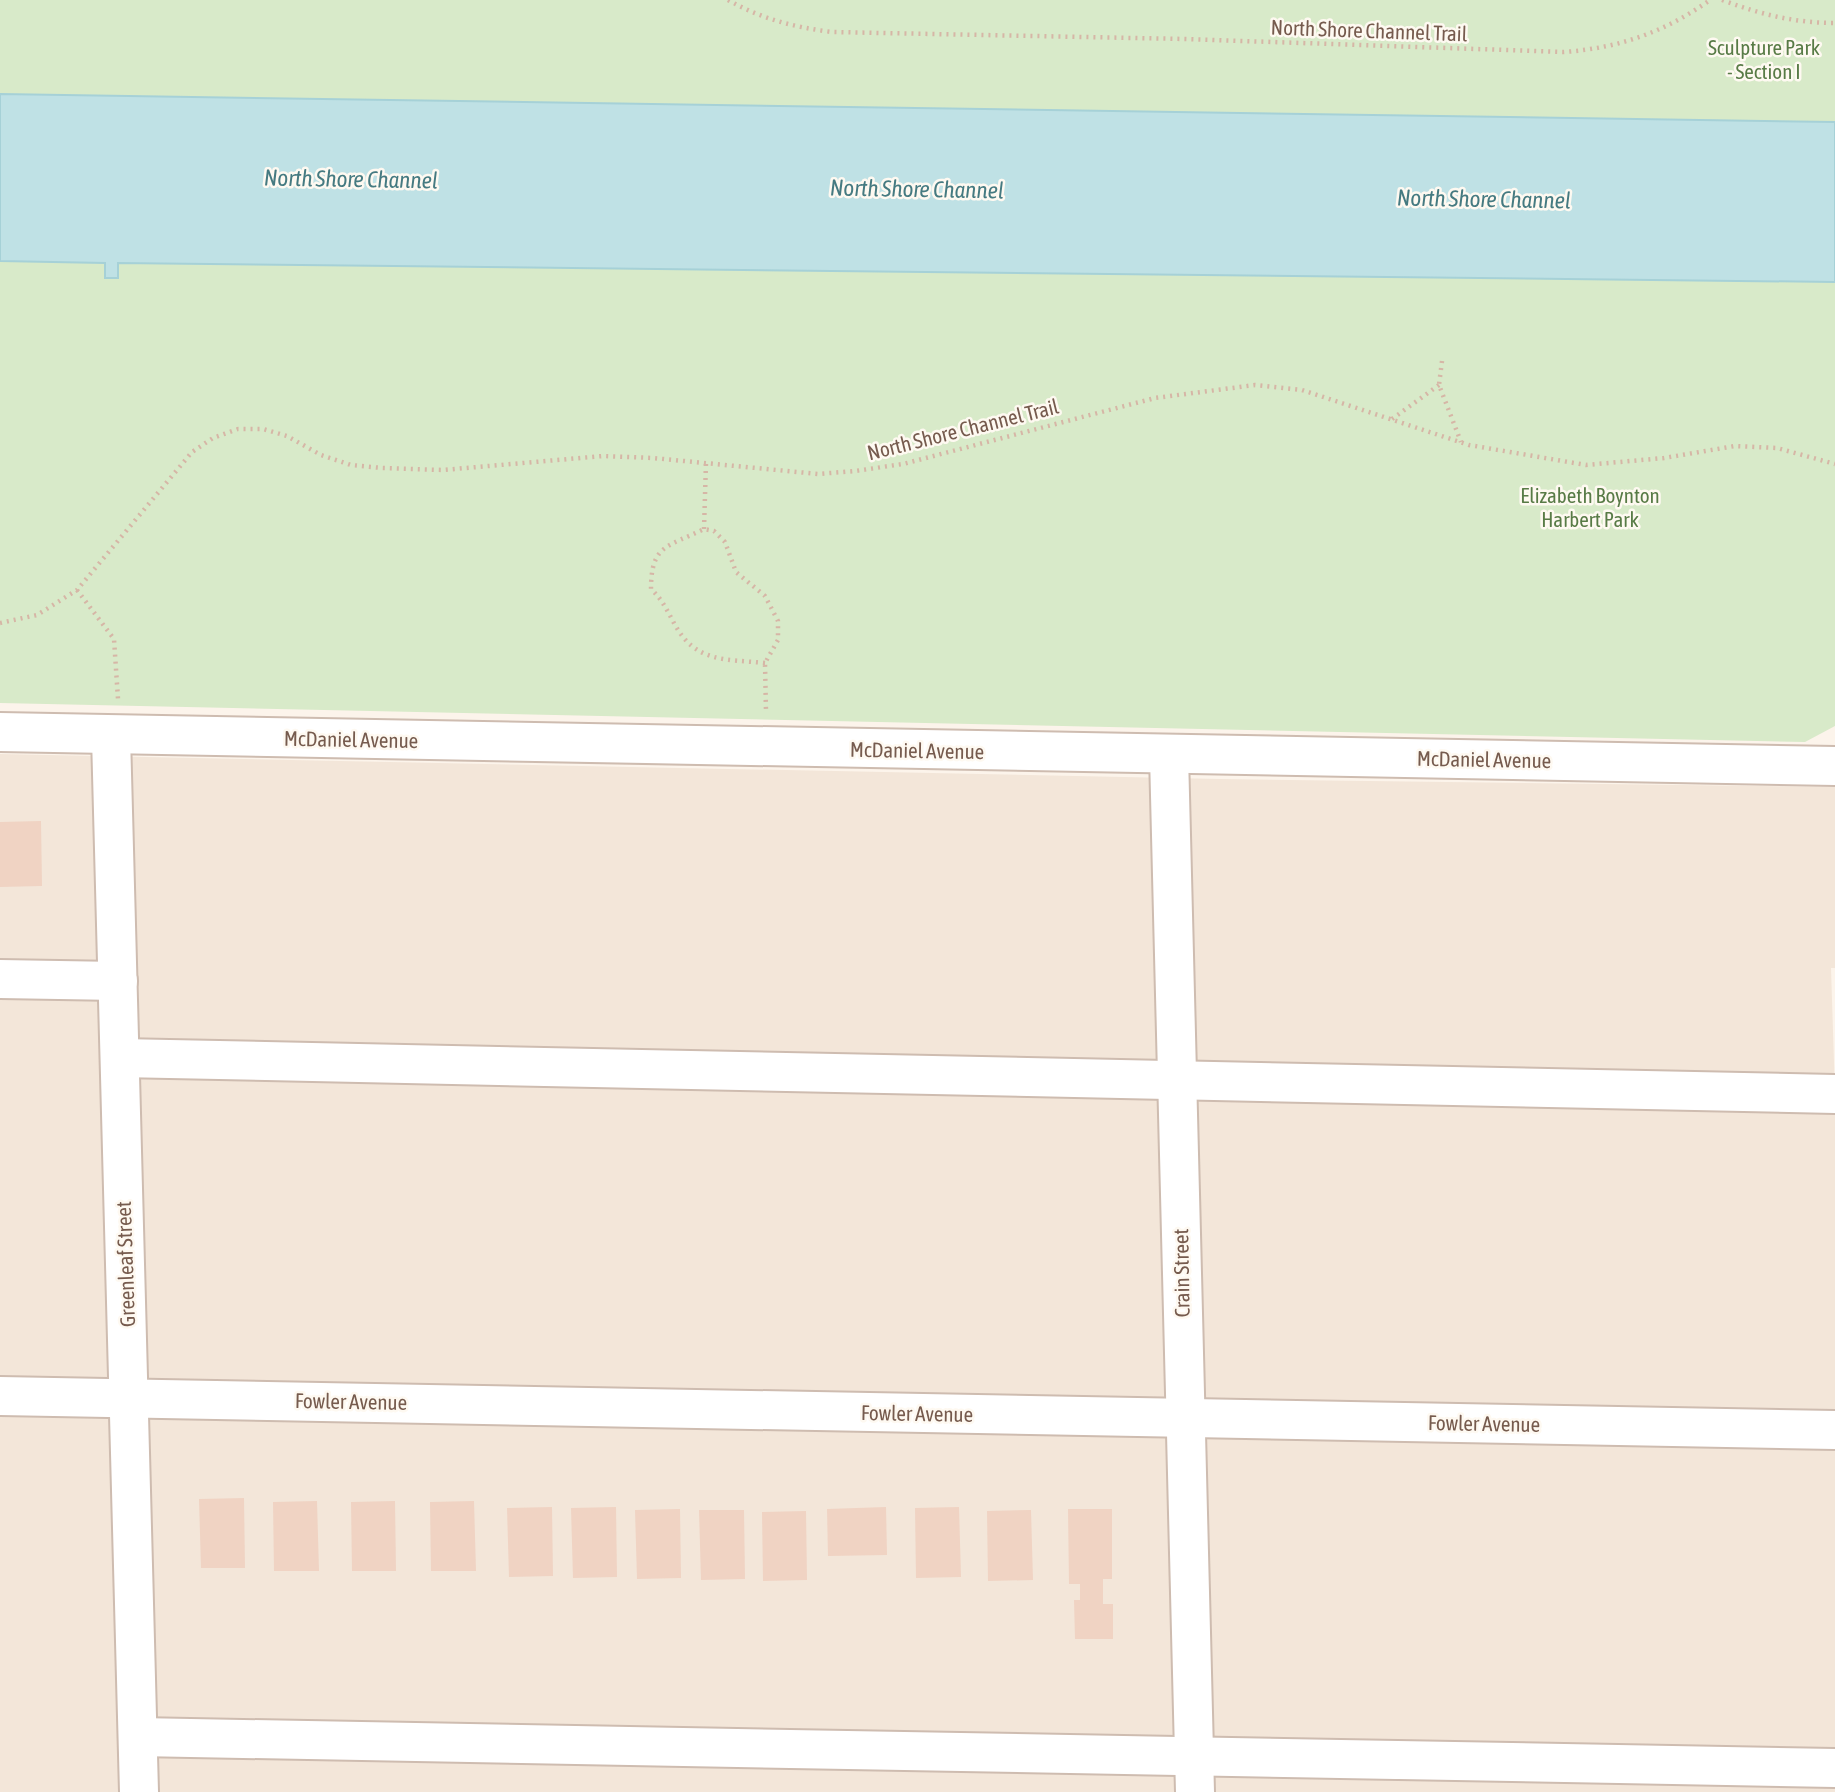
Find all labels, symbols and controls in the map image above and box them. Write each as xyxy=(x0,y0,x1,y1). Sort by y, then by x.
street label: North Shore Channel Trail xyxy=(1270,15,1468,45)
park label: Sculpture Park - Section I xyxy=(1708,35,1820,83)
water label: North Shore Channel xyxy=(264,164,438,194)
water label: North Shore Channel xyxy=(830,174,1004,204)
water label: North Shore Channel xyxy=(1397,184,1571,214)
street label: North Shore Channel Trail xyxy=(865,394,1061,464)
park label: Elizabeth Boynton Harbert Park xyxy=(1520,483,1660,531)
street label: McDaniel Avenue xyxy=(284,726,418,752)
street label: McDaniel Avenue xyxy=(850,737,984,763)
street label: McDaniel Avenue xyxy=(1417,746,1551,772)
street label: Greenleaf Street xyxy=(111,1201,139,1327)
street label: Crain Street xyxy=(1168,1228,1194,1318)
street label: Fowler Avenue xyxy=(295,1388,407,1414)
street label: Fowler Avenue xyxy=(861,1400,973,1426)
street label: Fowler Avenue xyxy=(1428,1410,1540,1436)

